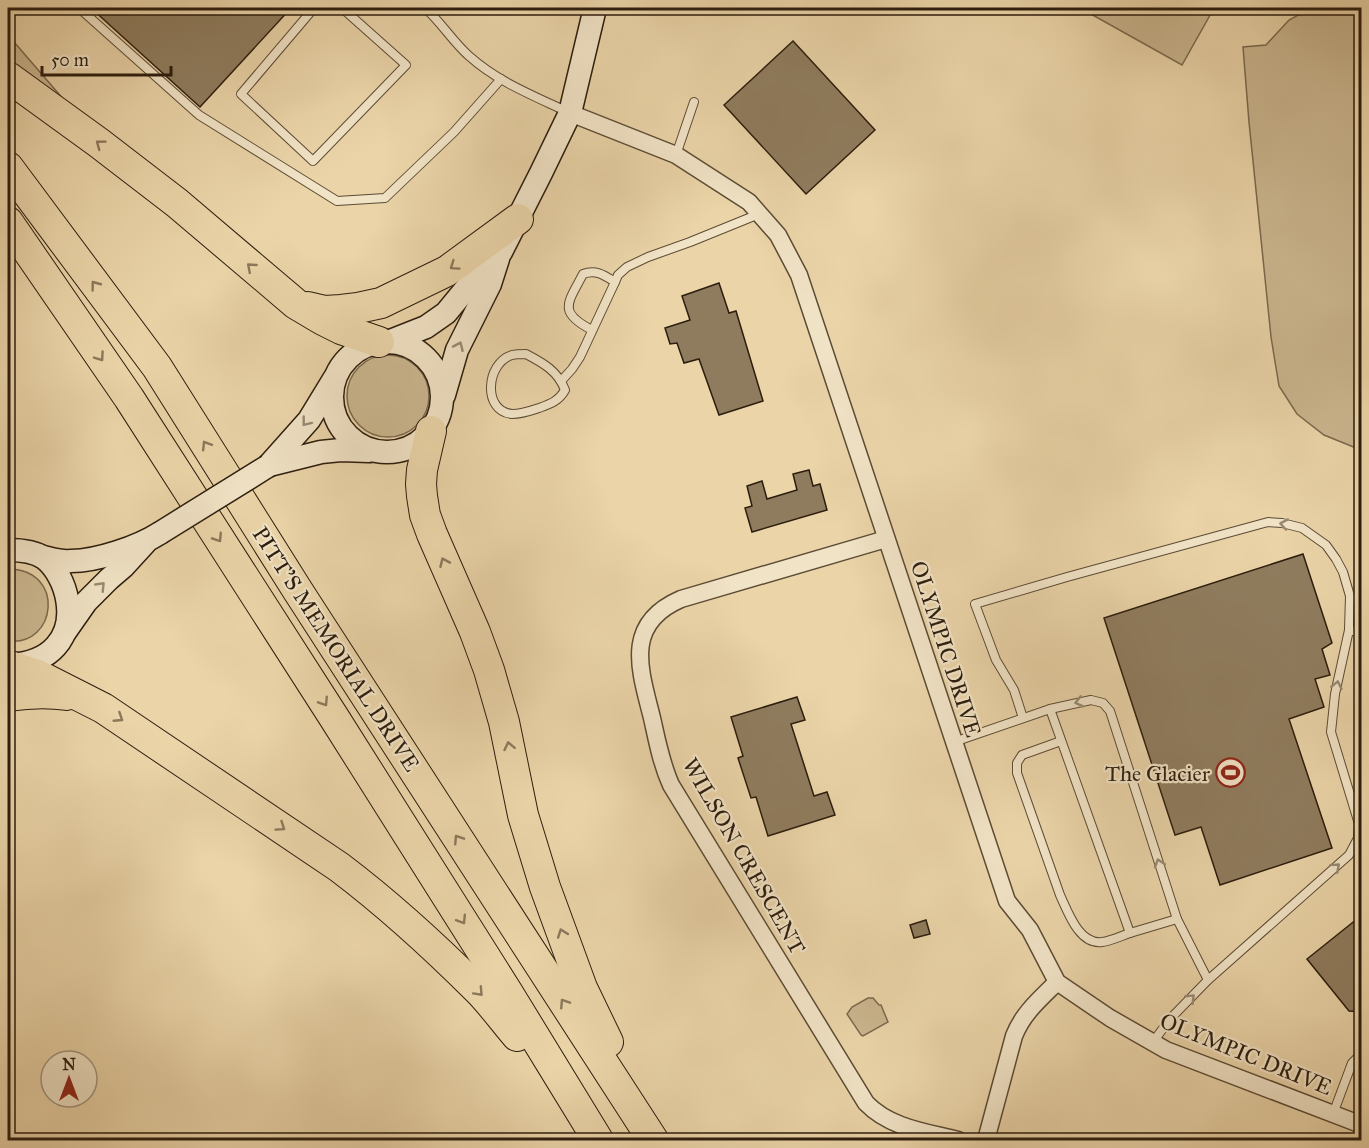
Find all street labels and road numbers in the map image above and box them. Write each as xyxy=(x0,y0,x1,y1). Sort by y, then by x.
street label: PITT'S MEMORIAL DRIVE xyxy=(247,521,425,777)
street label: OLYMPIC DRIVE xyxy=(905,558,987,741)
street label: WILSON CRESCENT xyxy=(677,753,811,959)
street label: OLYMPIC DRIVE xyxy=(1156,1007,1336,1101)

